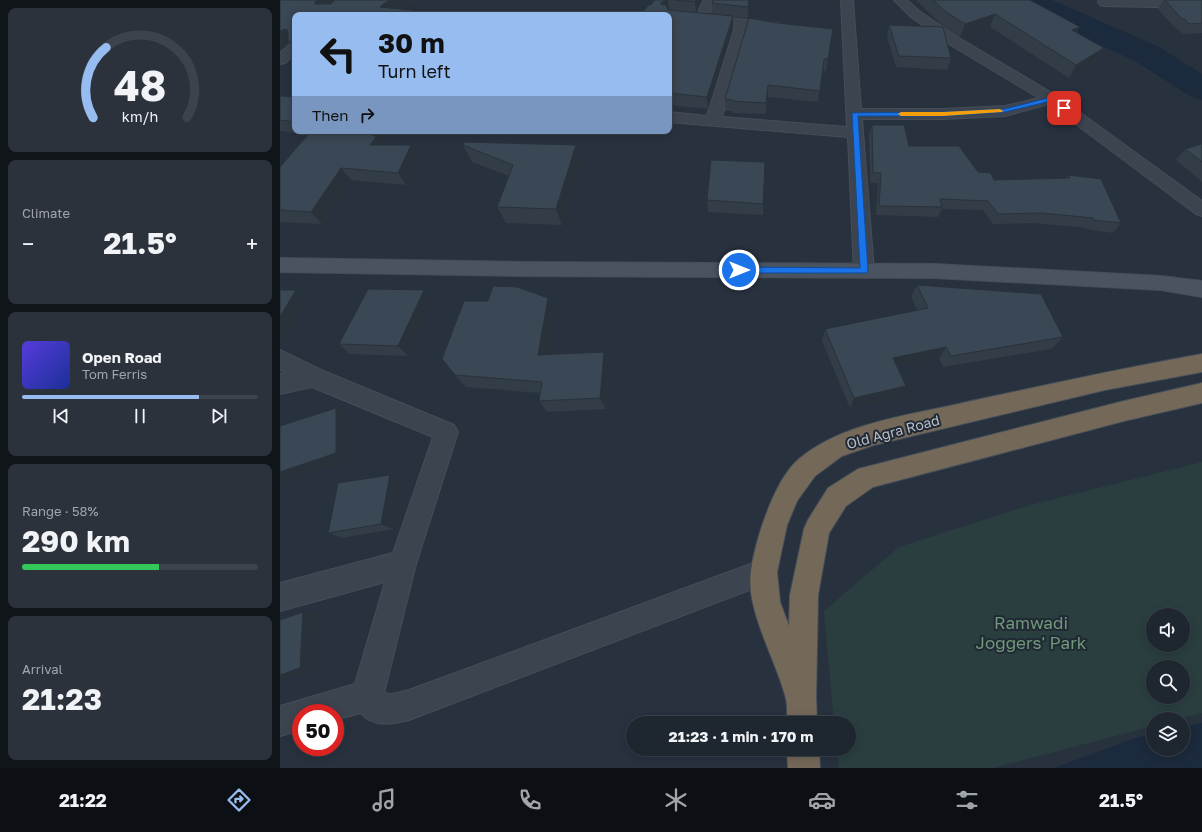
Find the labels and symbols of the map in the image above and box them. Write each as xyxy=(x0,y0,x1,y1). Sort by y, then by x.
pin xyxy=(1047,91,1081,125)
position arrow xyxy=(718,249,760,291)
street label: Old Agra Road xyxy=(844,411,941,452)
park label: Ramwadi Joggers' Park xyxy=(976,612,1087,653)
speed limit sign: 50 xyxy=(292,704,344,756)

